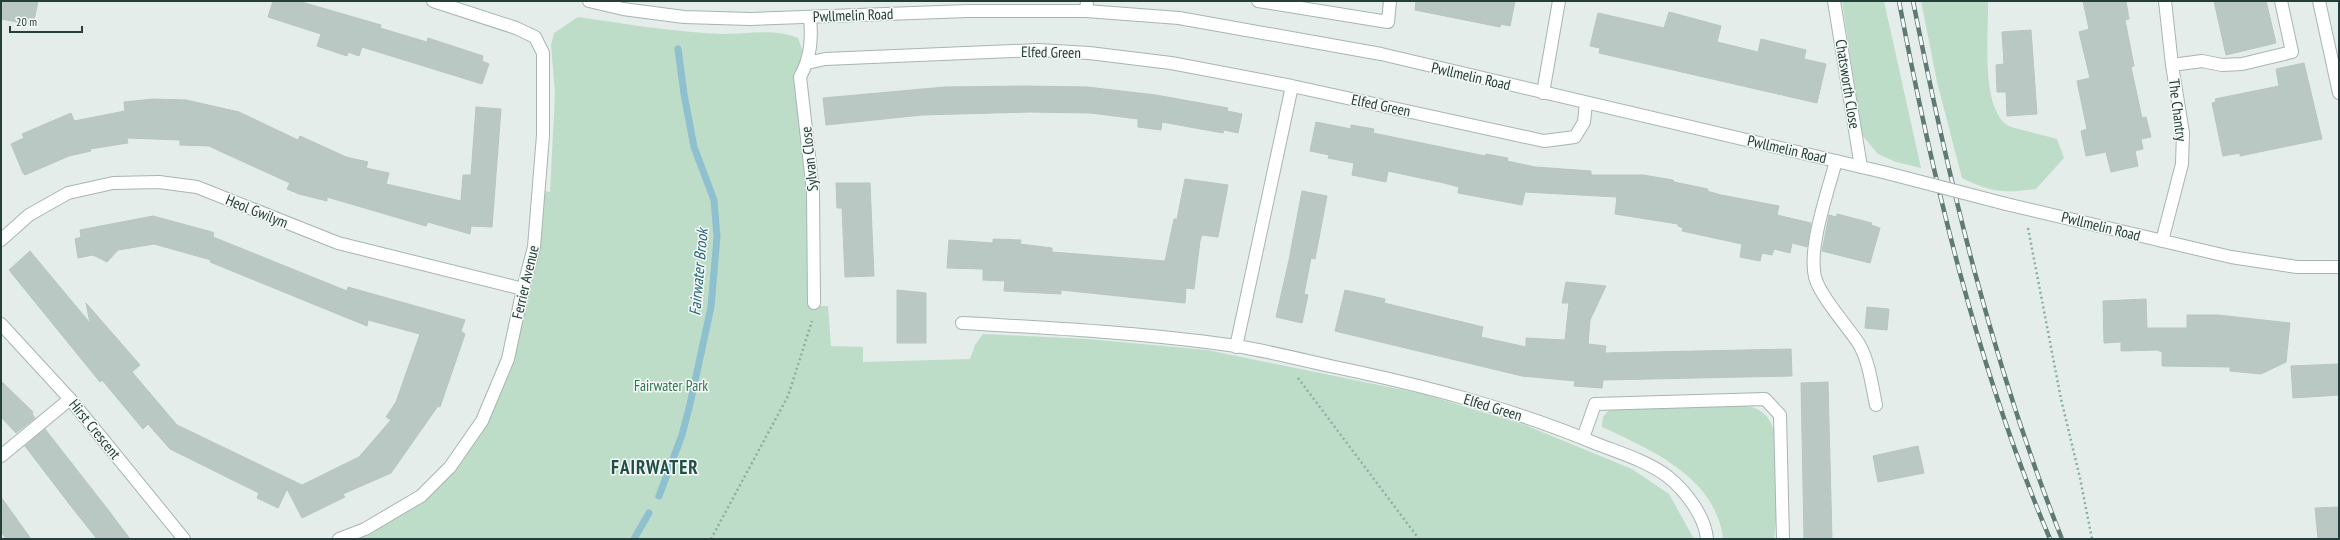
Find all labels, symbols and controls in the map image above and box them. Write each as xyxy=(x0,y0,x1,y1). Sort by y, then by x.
street label: Pwllmelin Road xyxy=(812,4,894,26)
scale bar xyxy=(10,8,82,34)
text: 20 m xyxy=(16,14,37,29)
street label: Chatsworth Close xyxy=(1832,38,1864,130)
street label: Elfed Green xyxy=(1021,42,1081,62)
street label: Pwllmelin Road xyxy=(1430,58,1512,94)
street label: The Chantry xyxy=(2165,78,2191,143)
street label: Elfed Green xyxy=(1350,89,1412,121)
street label: Sylvan Close xyxy=(796,126,822,192)
street label: Pwllmelin Road xyxy=(1746,131,1828,167)
street label: Heol Gwilym xyxy=(223,190,291,232)
street label: Pwllmelin Road xyxy=(2060,207,2142,245)
water label: Fairwater Brook xyxy=(684,226,712,316)
street label: Ferrier Avenue xyxy=(507,243,543,321)
park label: Fairwater Park xyxy=(634,376,708,395)
street label: Elfed Green xyxy=(1462,389,1524,425)
street label: Hirst Crescent xyxy=(65,395,125,463)
district label: FAIRWATER xyxy=(611,455,699,479)

